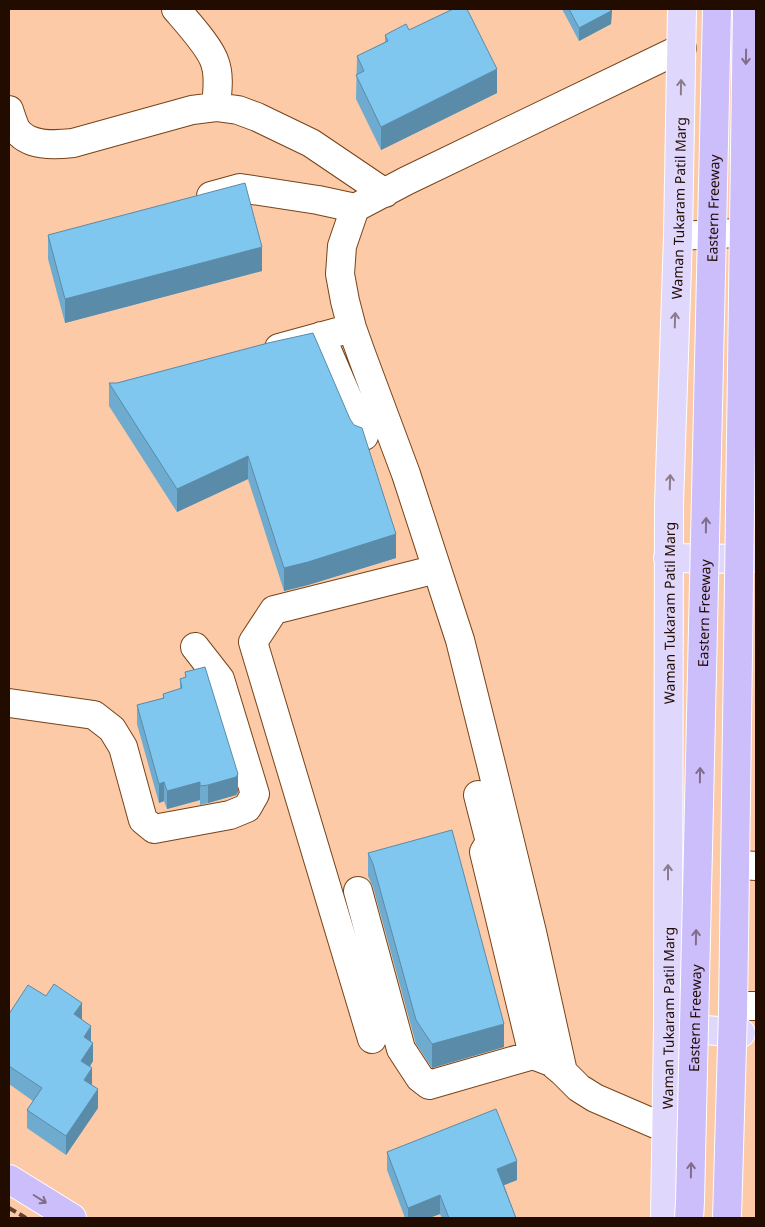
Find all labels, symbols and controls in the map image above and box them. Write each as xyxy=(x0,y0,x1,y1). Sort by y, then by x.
one-way arrow xyxy=(741,49,751,65)
one-way arrow xyxy=(676,79,686,96)
street label: Waman Tukaram Patil Marg xyxy=(666,117,690,300)
street label: Eastern Freeway xyxy=(702,153,723,262)
one-way arrow xyxy=(670,312,680,328)
one-way arrow xyxy=(665,474,674,490)
one-way arrow xyxy=(701,517,710,533)
street label: Waman Tukaram Patil Marg xyxy=(659,522,678,704)
street label: Eastern Freeway xyxy=(693,558,714,667)
one-way arrow xyxy=(695,767,705,783)
one-way arrow xyxy=(663,864,673,880)
street label: Waman Tukaram Patil Marg xyxy=(657,927,678,1109)
one-way arrow xyxy=(691,929,701,946)
street label: Eastern Freeway xyxy=(683,963,705,1072)
one-way arrow xyxy=(686,1162,696,1178)
one-way arrow xyxy=(33,1194,47,1204)

